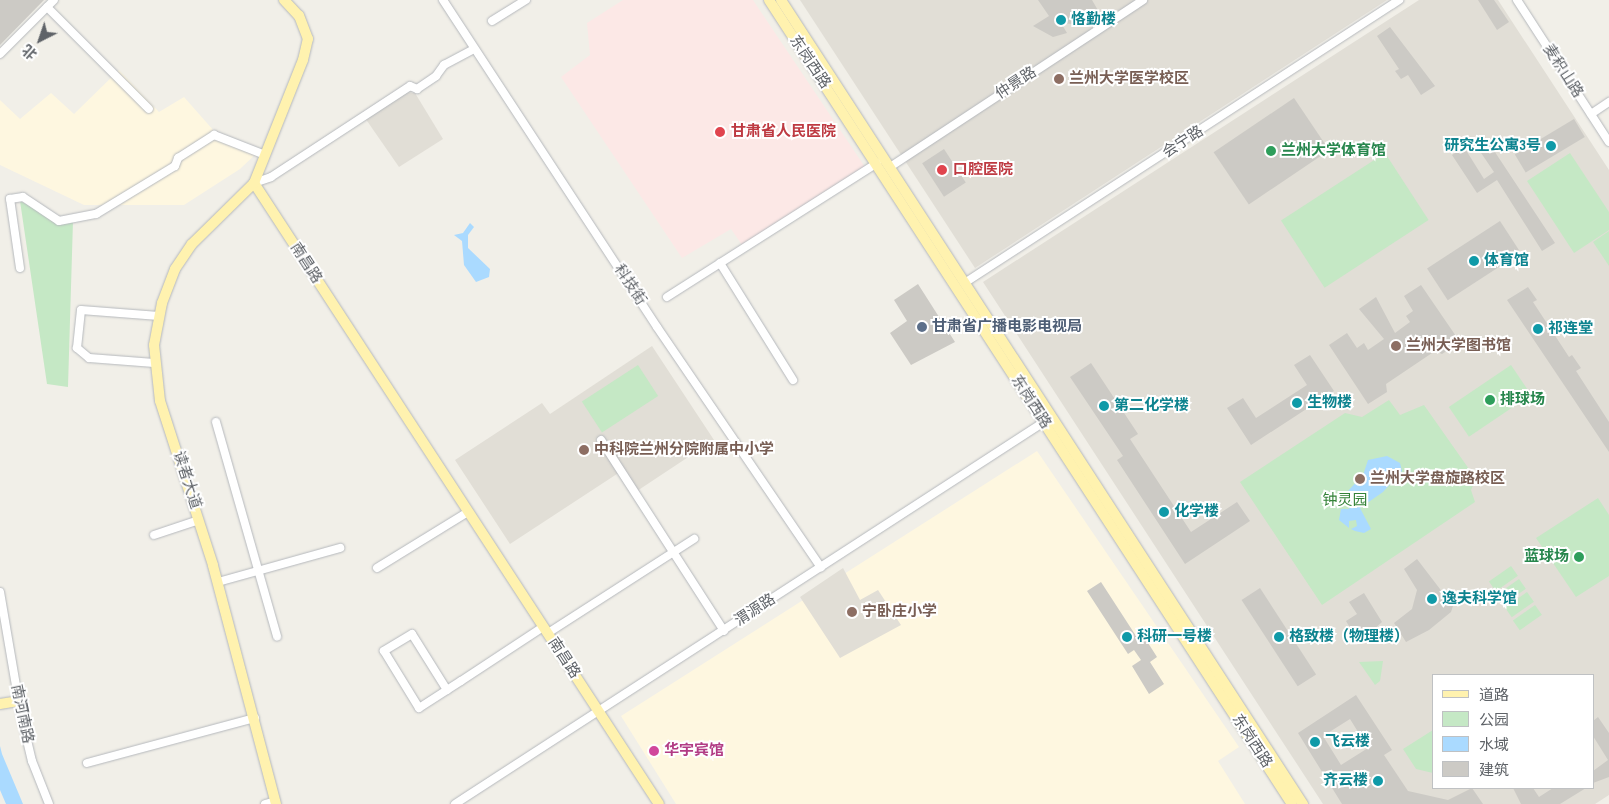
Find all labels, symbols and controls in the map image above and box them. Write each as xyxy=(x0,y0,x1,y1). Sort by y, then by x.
place label: 恪勤楼 xyxy=(1071,11,1116,29)
marker: 恪勤楼 xyxy=(1055,14,1067,26)
north arrow xyxy=(15,15,65,65)
street label: 东岗西路 xyxy=(786,32,834,92)
text: 北 xyxy=(19,41,41,63)
street label: 麦积山路 xyxy=(1539,41,1587,101)
street label: 仲景路 xyxy=(992,63,1040,103)
place label: 兰州大学医学校区 xyxy=(1069,70,1189,88)
marker: 兰州大学医学校区 xyxy=(1053,73,1065,85)
street label: 会宁路 xyxy=(1159,122,1207,162)
place label: 甘肃省人民医院 xyxy=(731,123,836,141)
marker: 甘肃省人民医院 xyxy=(713,125,727,139)
place label: 研究生公寓3号 xyxy=(1444,137,1541,155)
marker: 研究生公寓3号 xyxy=(1545,140,1557,152)
place label: 兰州大学体育馆 xyxy=(1281,142,1386,160)
marker: 兰州大学体育馆 xyxy=(1265,145,1277,157)
place label: 口腔医院 xyxy=(953,161,1013,179)
marker: 口腔医院 xyxy=(935,163,949,177)
street label: 南昌路 xyxy=(286,239,326,287)
place label: 体育馆 xyxy=(1484,252,1529,270)
marker: 体育馆 xyxy=(1468,255,1480,267)
street label: 科技街 xyxy=(610,261,650,309)
place label: 甘肃省广播电影电视局 xyxy=(932,318,1082,336)
place label: 祁连堂 xyxy=(1548,320,1593,338)
marker: 甘肃省广播电影电视局 xyxy=(916,321,928,333)
marker: 祁连堂 xyxy=(1532,323,1544,335)
place label: 兰州大学图书馆 xyxy=(1406,337,1511,355)
marker: 兰州大学图书馆 xyxy=(1390,340,1402,352)
street label: 东岗西路 xyxy=(1007,372,1055,432)
place label: 排球场 xyxy=(1500,391,1545,409)
place label: 生物楼 xyxy=(1307,394,1352,412)
marker: 排球场 xyxy=(1484,394,1496,406)
place label: 第二化学楼 xyxy=(1114,397,1189,415)
marker: 生物楼 xyxy=(1291,397,1303,409)
marker: 第二化学楼 xyxy=(1098,400,1110,412)
place label: 中科院兰州分院附属中小学 xyxy=(594,441,774,459)
marker: 中科院兰州分院附属中小学 xyxy=(578,444,590,456)
street label: 读者大道 xyxy=(169,449,205,511)
place label: 兰州大学盘旋路校区 xyxy=(1370,470,1505,488)
marker: 兰州大学盘旋路校区 xyxy=(1354,473,1366,485)
park label: 钟灵园 xyxy=(1323,492,1367,510)
place label: 化学楼 xyxy=(1174,503,1219,521)
marker: 化学楼 xyxy=(1158,506,1170,518)
place label: 蓝球场 xyxy=(1524,548,1569,566)
marker: 蓝球场 xyxy=(1573,551,1585,563)
street label: 渭源路 xyxy=(731,590,779,630)
place label: 逸夫科学馆 xyxy=(1442,590,1517,608)
marker: 逸夫科学馆 xyxy=(1426,593,1438,605)
place label: 宁卧庄小学 xyxy=(862,603,937,621)
marker: 宁卧庄小学 xyxy=(846,606,858,618)
place label: 科研一号楼 xyxy=(1137,628,1212,646)
place label: 格致楼（物理楼） xyxy=(1289,628,1409,646)
marker: 科研一号楼 xyxy=(1121,631,1133,643)
marker: 格致楼（物理楼） xyxy=(1273,631,1285,643)
street label: 南昌路 xyxy=(544,634,584,682)
legend xyxy=(1432,674,1594,789)
street label: 南河南路 xyxy=(7,683,37,745)
text: 道路 xyxy=(1479,686,1509,705)
street label: 东岗西路 xyxy=(1228,711,1276,771)
text: 公园 xyxy=(1479,711,1509,730)
place label: 飞云楼 xyxy=(1325,733,1370,751)
marker: 飞云楼 xyxy=(1309,736,1321,748)
text: 水域 xyxy=(1479,736,1509,755)
place label: 华宇宾馆 xyxy=(664,742,724,760)
marker: 华宇宾馆 xyxy=(648,745,660,757)
text: 建筑 xyxy=(1479,761,1509,780)
place label: 齐云楼 xyxy=(1323,772,1368,790)
marker: 齐云楼 xyxy=(1372,775,1384,787)

